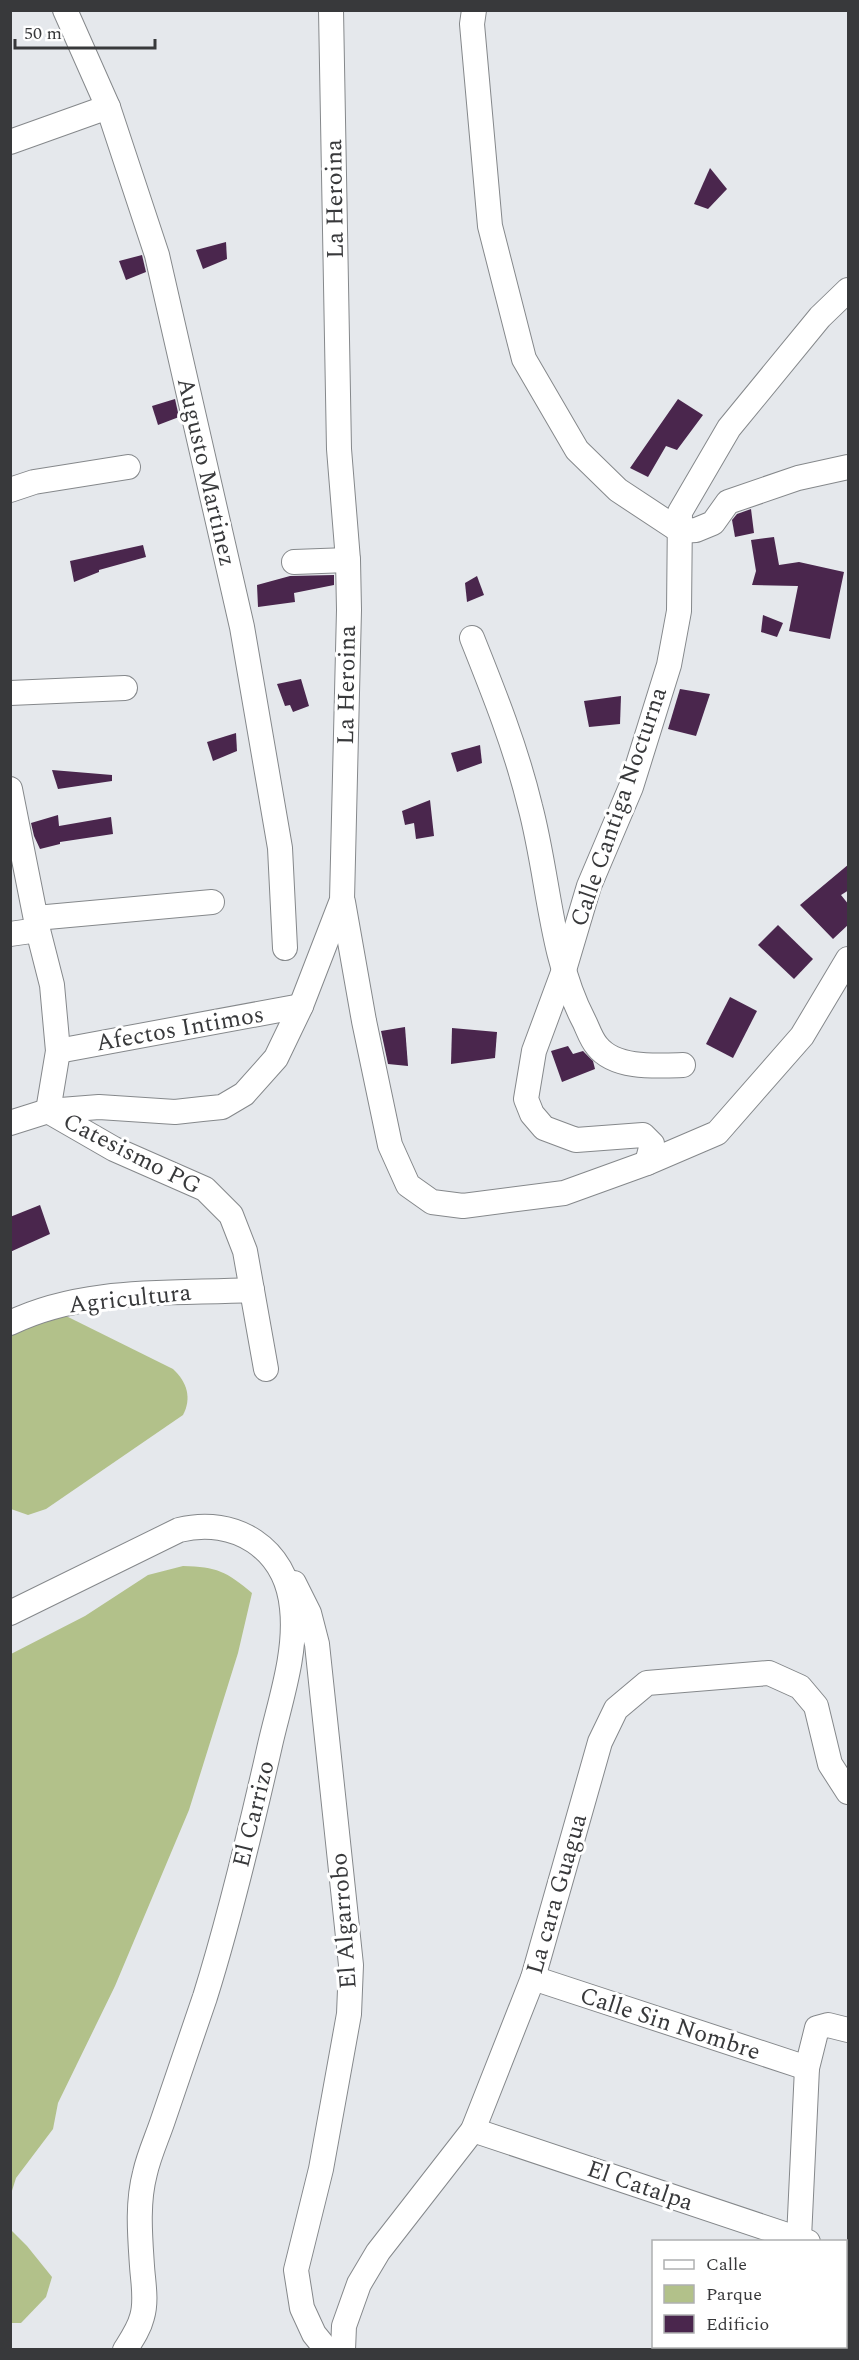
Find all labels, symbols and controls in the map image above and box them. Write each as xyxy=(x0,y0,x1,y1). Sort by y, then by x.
scale bar xyxy=(15,12,154,50)
text: 50 m xyxy=(24,20,62,47)
street label: La Heroina xyxy=(316,139,354,259)
street label: Augusto Martinez xyxy=(167,374,245,570)
street label: La Heroina xyxy=(328,625,366,745)
street label: Calle Cantiga Nocturna xyxy=(561,682,677,932)
street label: Afectos Intimos xyxy=(93,997,267,1061)
street label: Catesismo PG xyxy=(57,1104,207,1204)
street label: Agricultura xyxy=(67,1275,193,1323)
street label: El Carrizo xyxy=(223,1757,285,1871)
street label: La cara Guagua xyxy=(517,1809,597,1978)
street label: El Algarrobo xyxy=(321,1852,367,1990)
street label: Calle Sin Nombre xyxy=(575,1978,765,2070)
street label: El Catalpa xyxy=(582,2151,698,2221)
legend xyxy=(652,2240,847,2348)
text: Calle xyxy=(706,2251,747,2278)
text: Parque xyxy=(706,2281,762,2308)
text: Edificio xyxy=(706,2311,769,2338)

